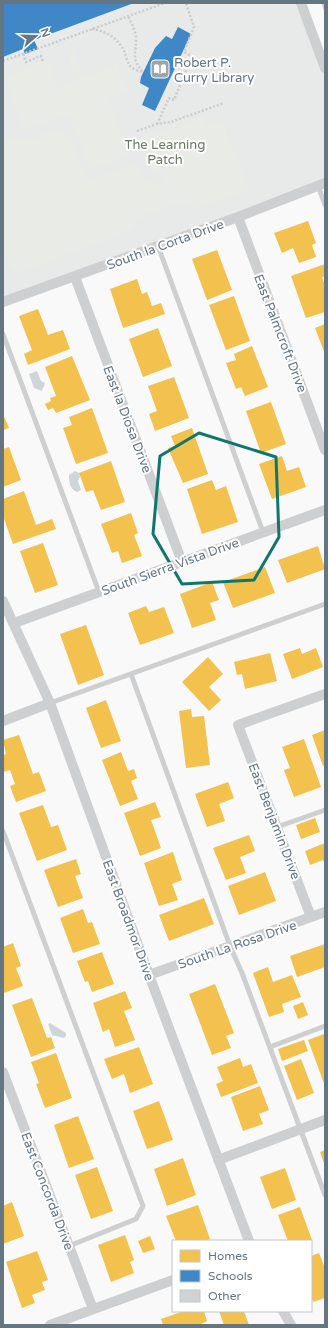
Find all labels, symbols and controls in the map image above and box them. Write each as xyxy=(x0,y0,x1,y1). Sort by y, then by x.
north arrow xyxy=(16,16,56,56)
text: N xyxy=(37,26,53,39)
place label: Robert P. Curry Library xyxy=(174,55,254,86)
library icon: Robert P. Curry Library xyxy=(149,58,171,80)
park label: The Learning Patch xyxy=(125,137,205,168)
street label: South la Corta Drive xyxy=(105,216,226,274)
street label: East Palmcroft Drive xyxy=(250,272,310,395)
street label: East la Diosa Drive xyxy=(99,363,155,475)
street label: South Sierra Vista Drive xyxy=(99,535,241,599)
street label: East Benjamin Drive xyxy=(244,761,304,882)
street label: East Broadmor Drive xyxy=(99,858,157,983)
street label: South La Rosa Drive xyxy=(176,917,299,973)
street label: East Concorda Drive xyxy=(17,1130,77,1253)
legend xyxy=(172,1240,312,1312)
text: Homes xyxy=(208,1249,248,1263)
text: Schools xyxy=(208,1269,253,1283)
text: Other xyxy=(208,1289,241,1303)

